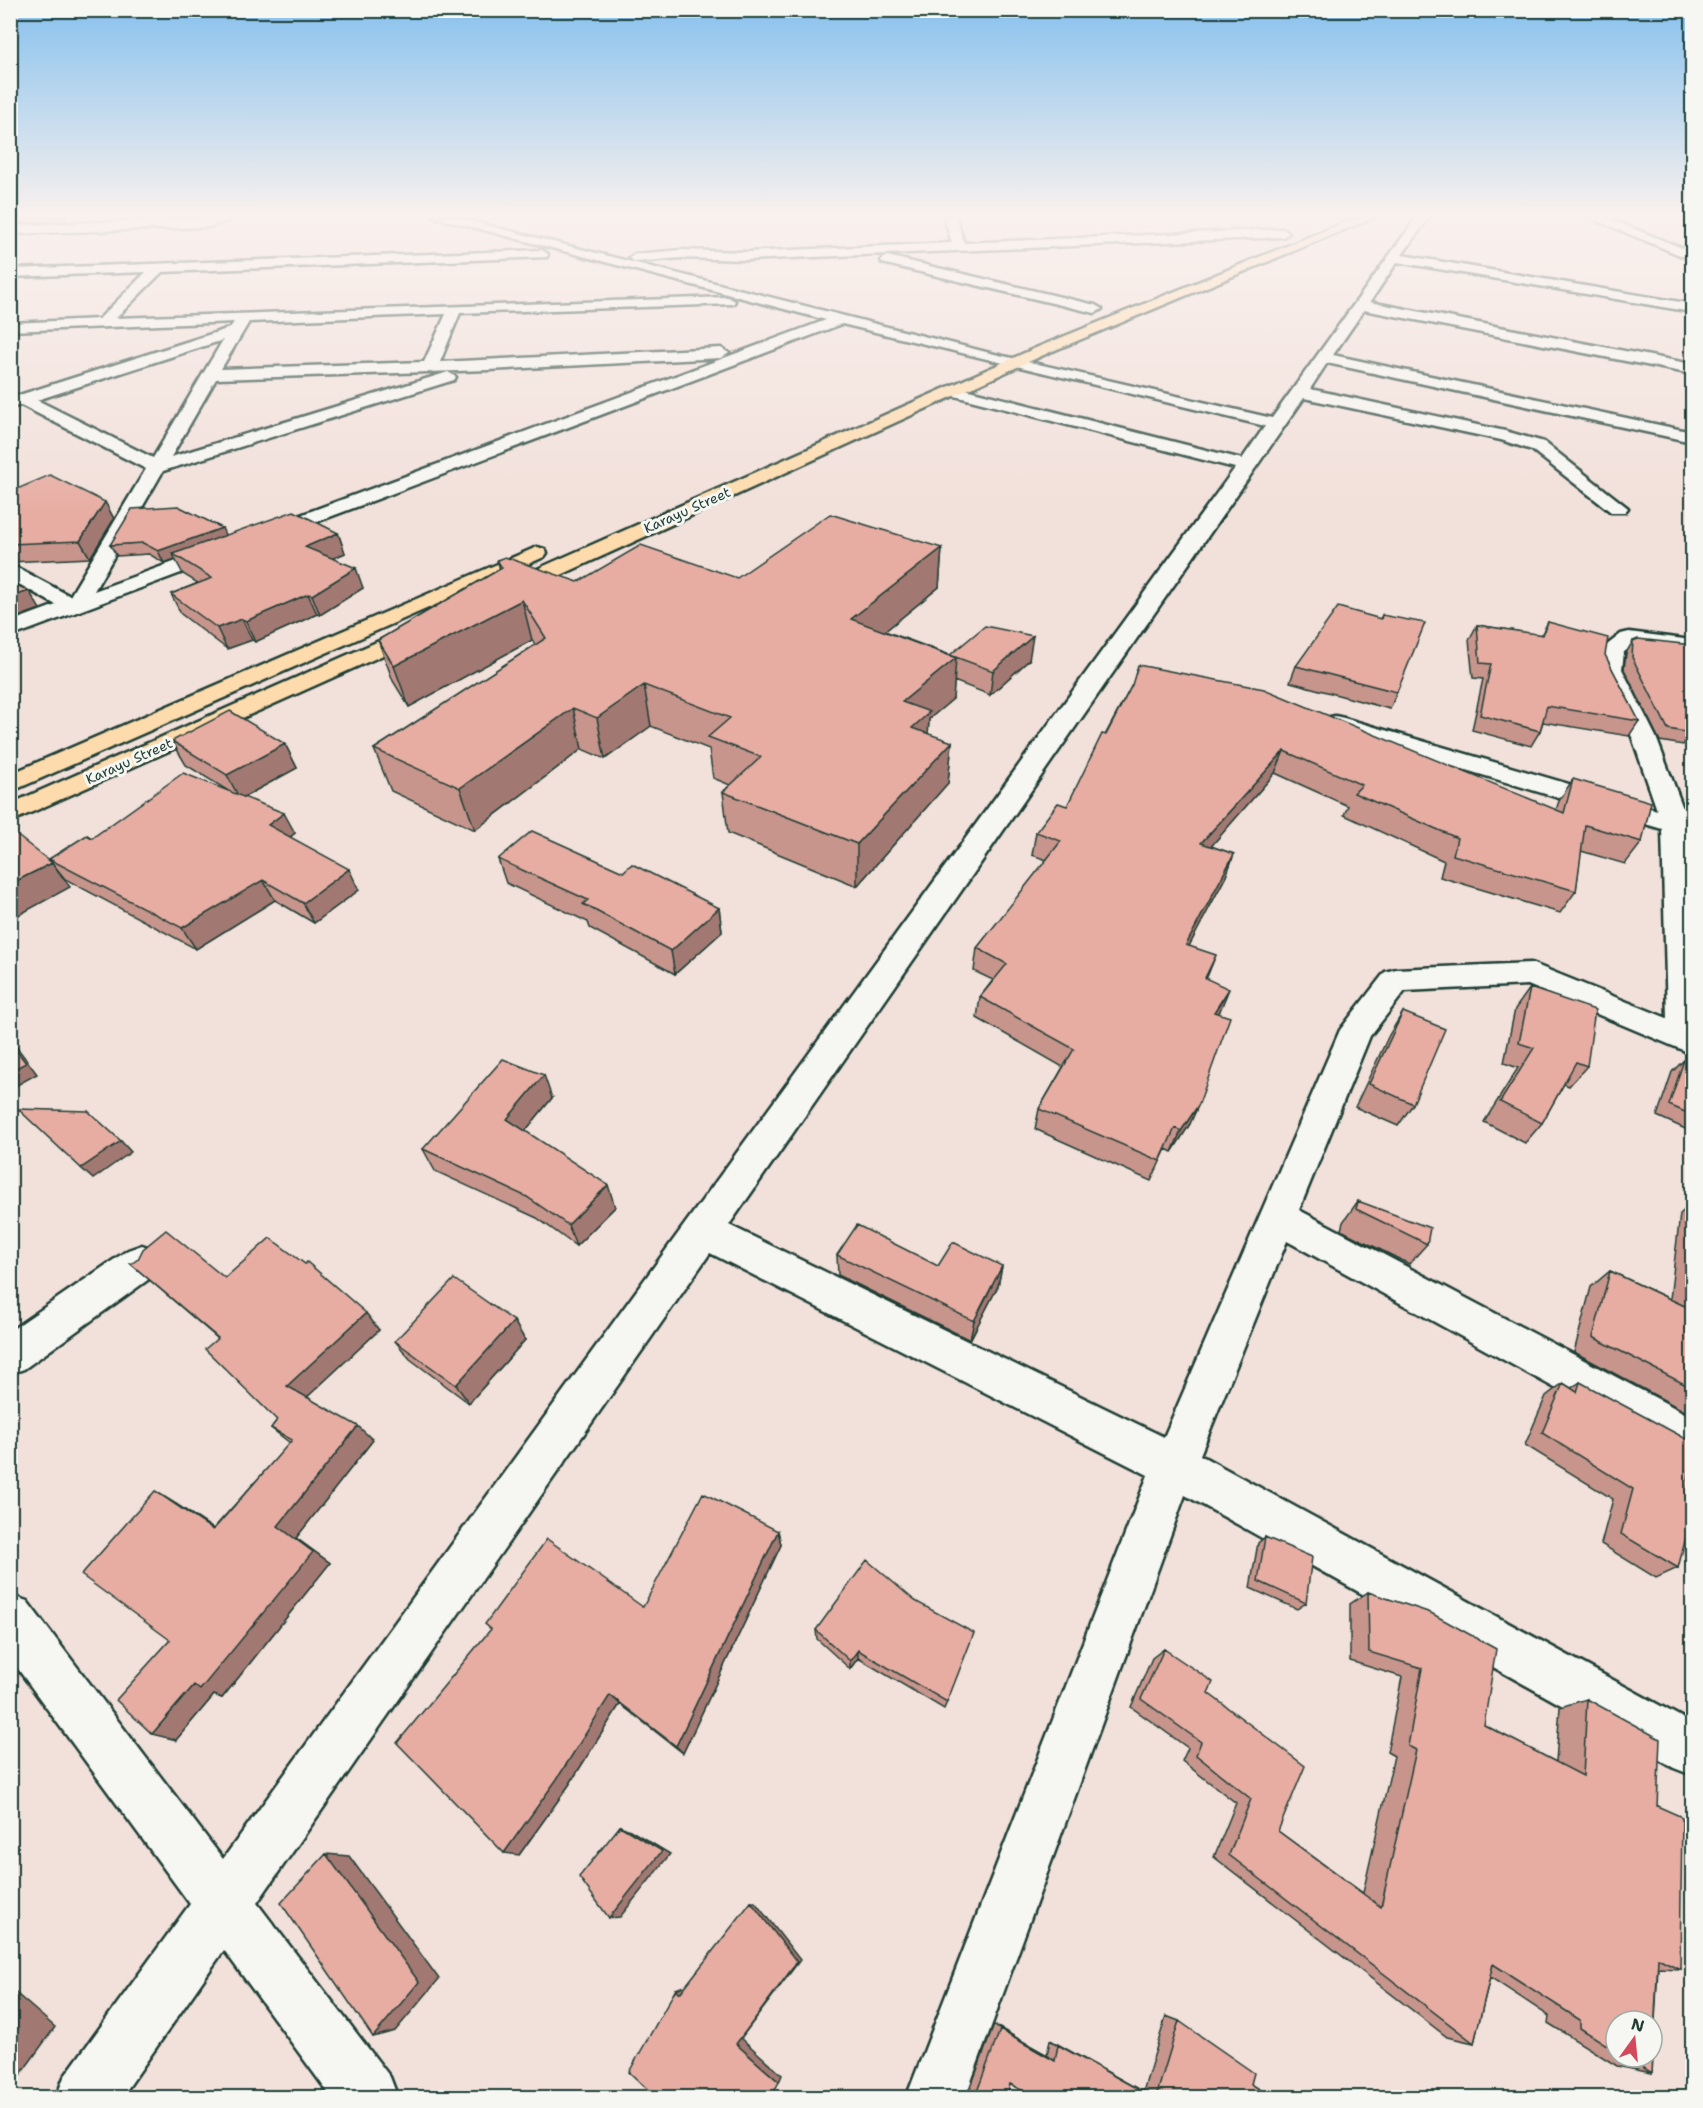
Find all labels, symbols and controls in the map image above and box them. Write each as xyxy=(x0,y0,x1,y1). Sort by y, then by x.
street label: Karayu Street xyxy=(641,483,733,537)
street label: Karayu Street xyxy=(83,734,175,788)
north arrow xyxy=(1604,2009,1664,2069)
text: N xyxy=(1629,2013,1647,2037)

